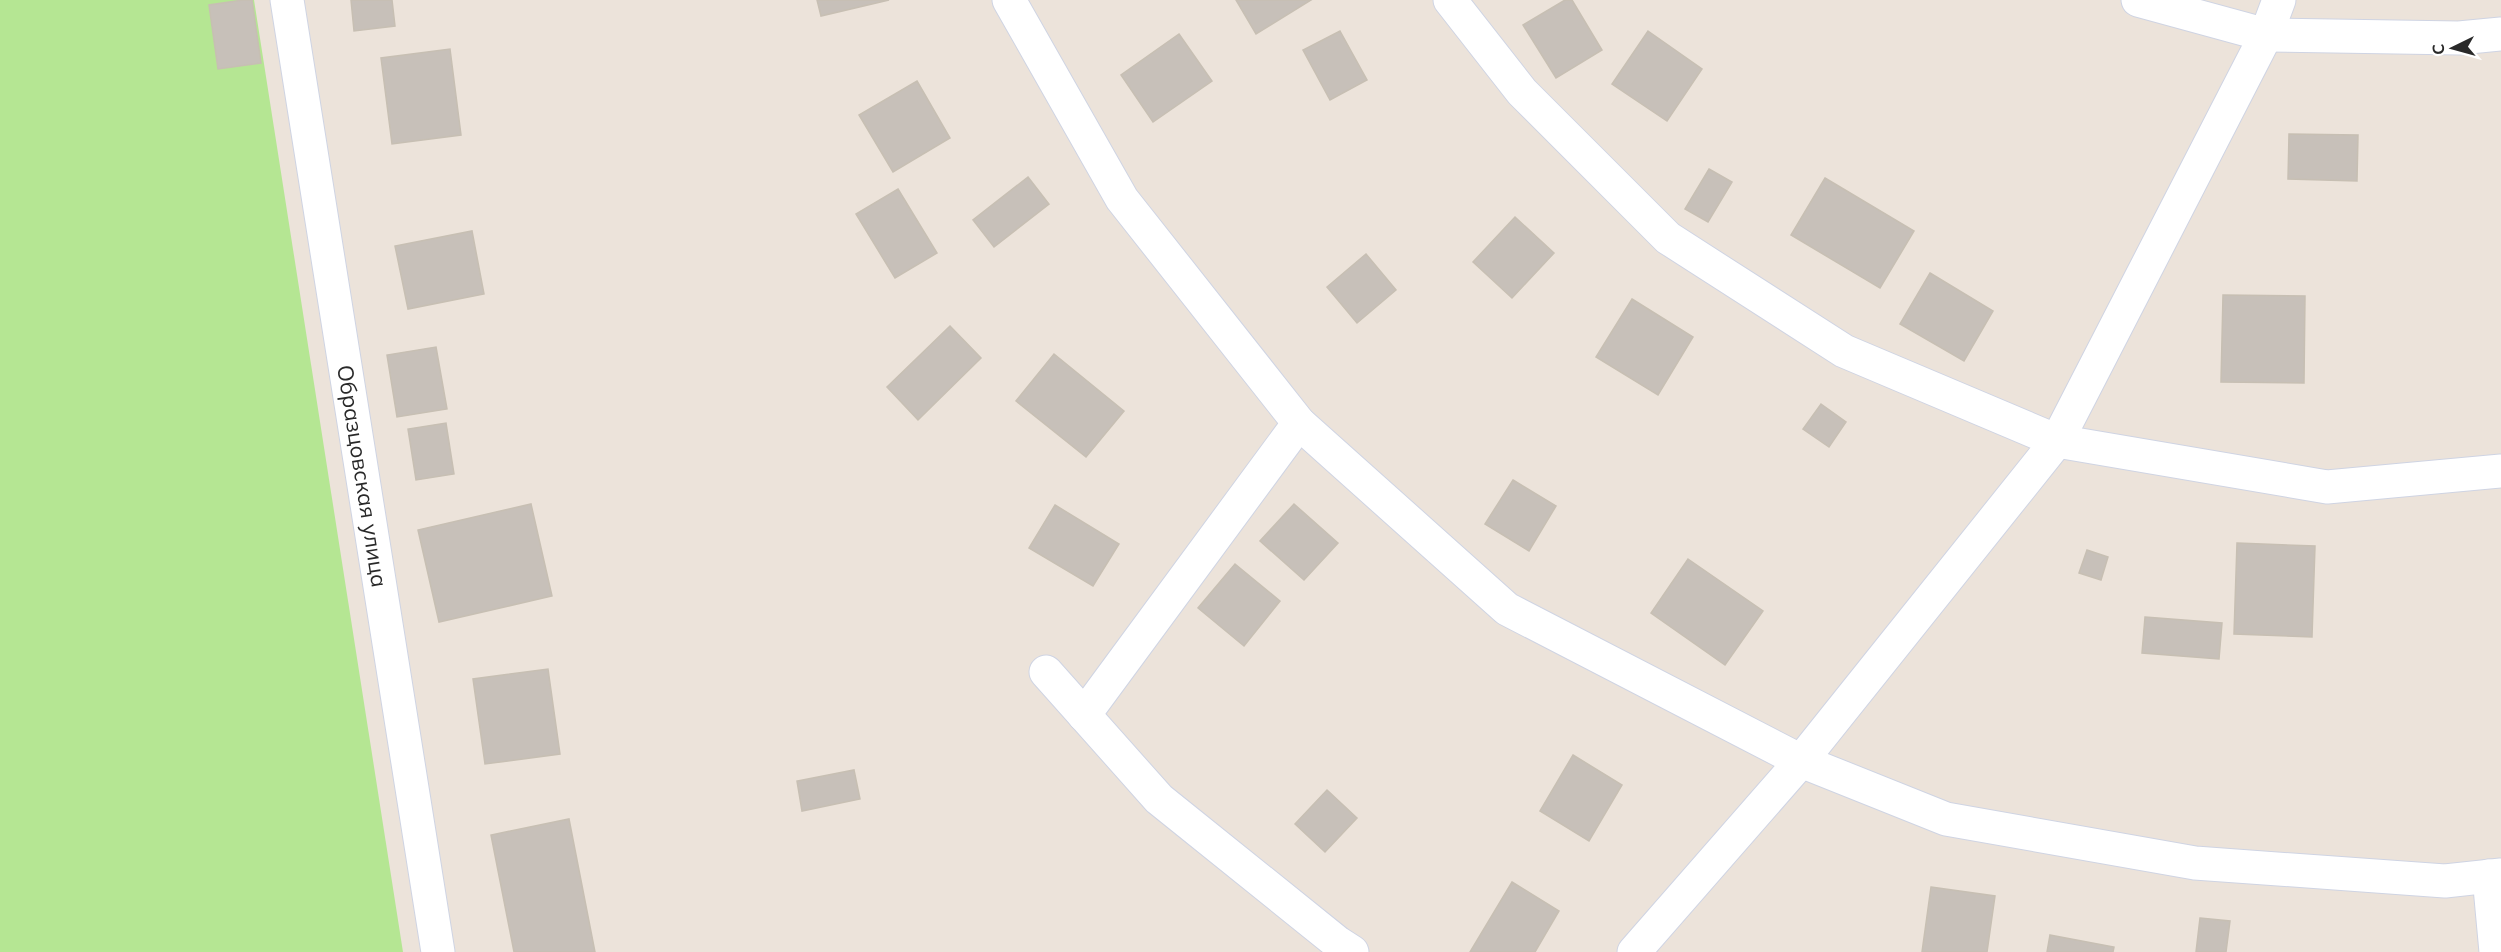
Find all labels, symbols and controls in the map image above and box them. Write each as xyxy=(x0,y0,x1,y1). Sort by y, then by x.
north arrow xyxy=(2423,18,2483,78)
text: С xyxy=(2428,43,2448,56)
street label: Образцовская улица xyxy=(331,363,394,589)

